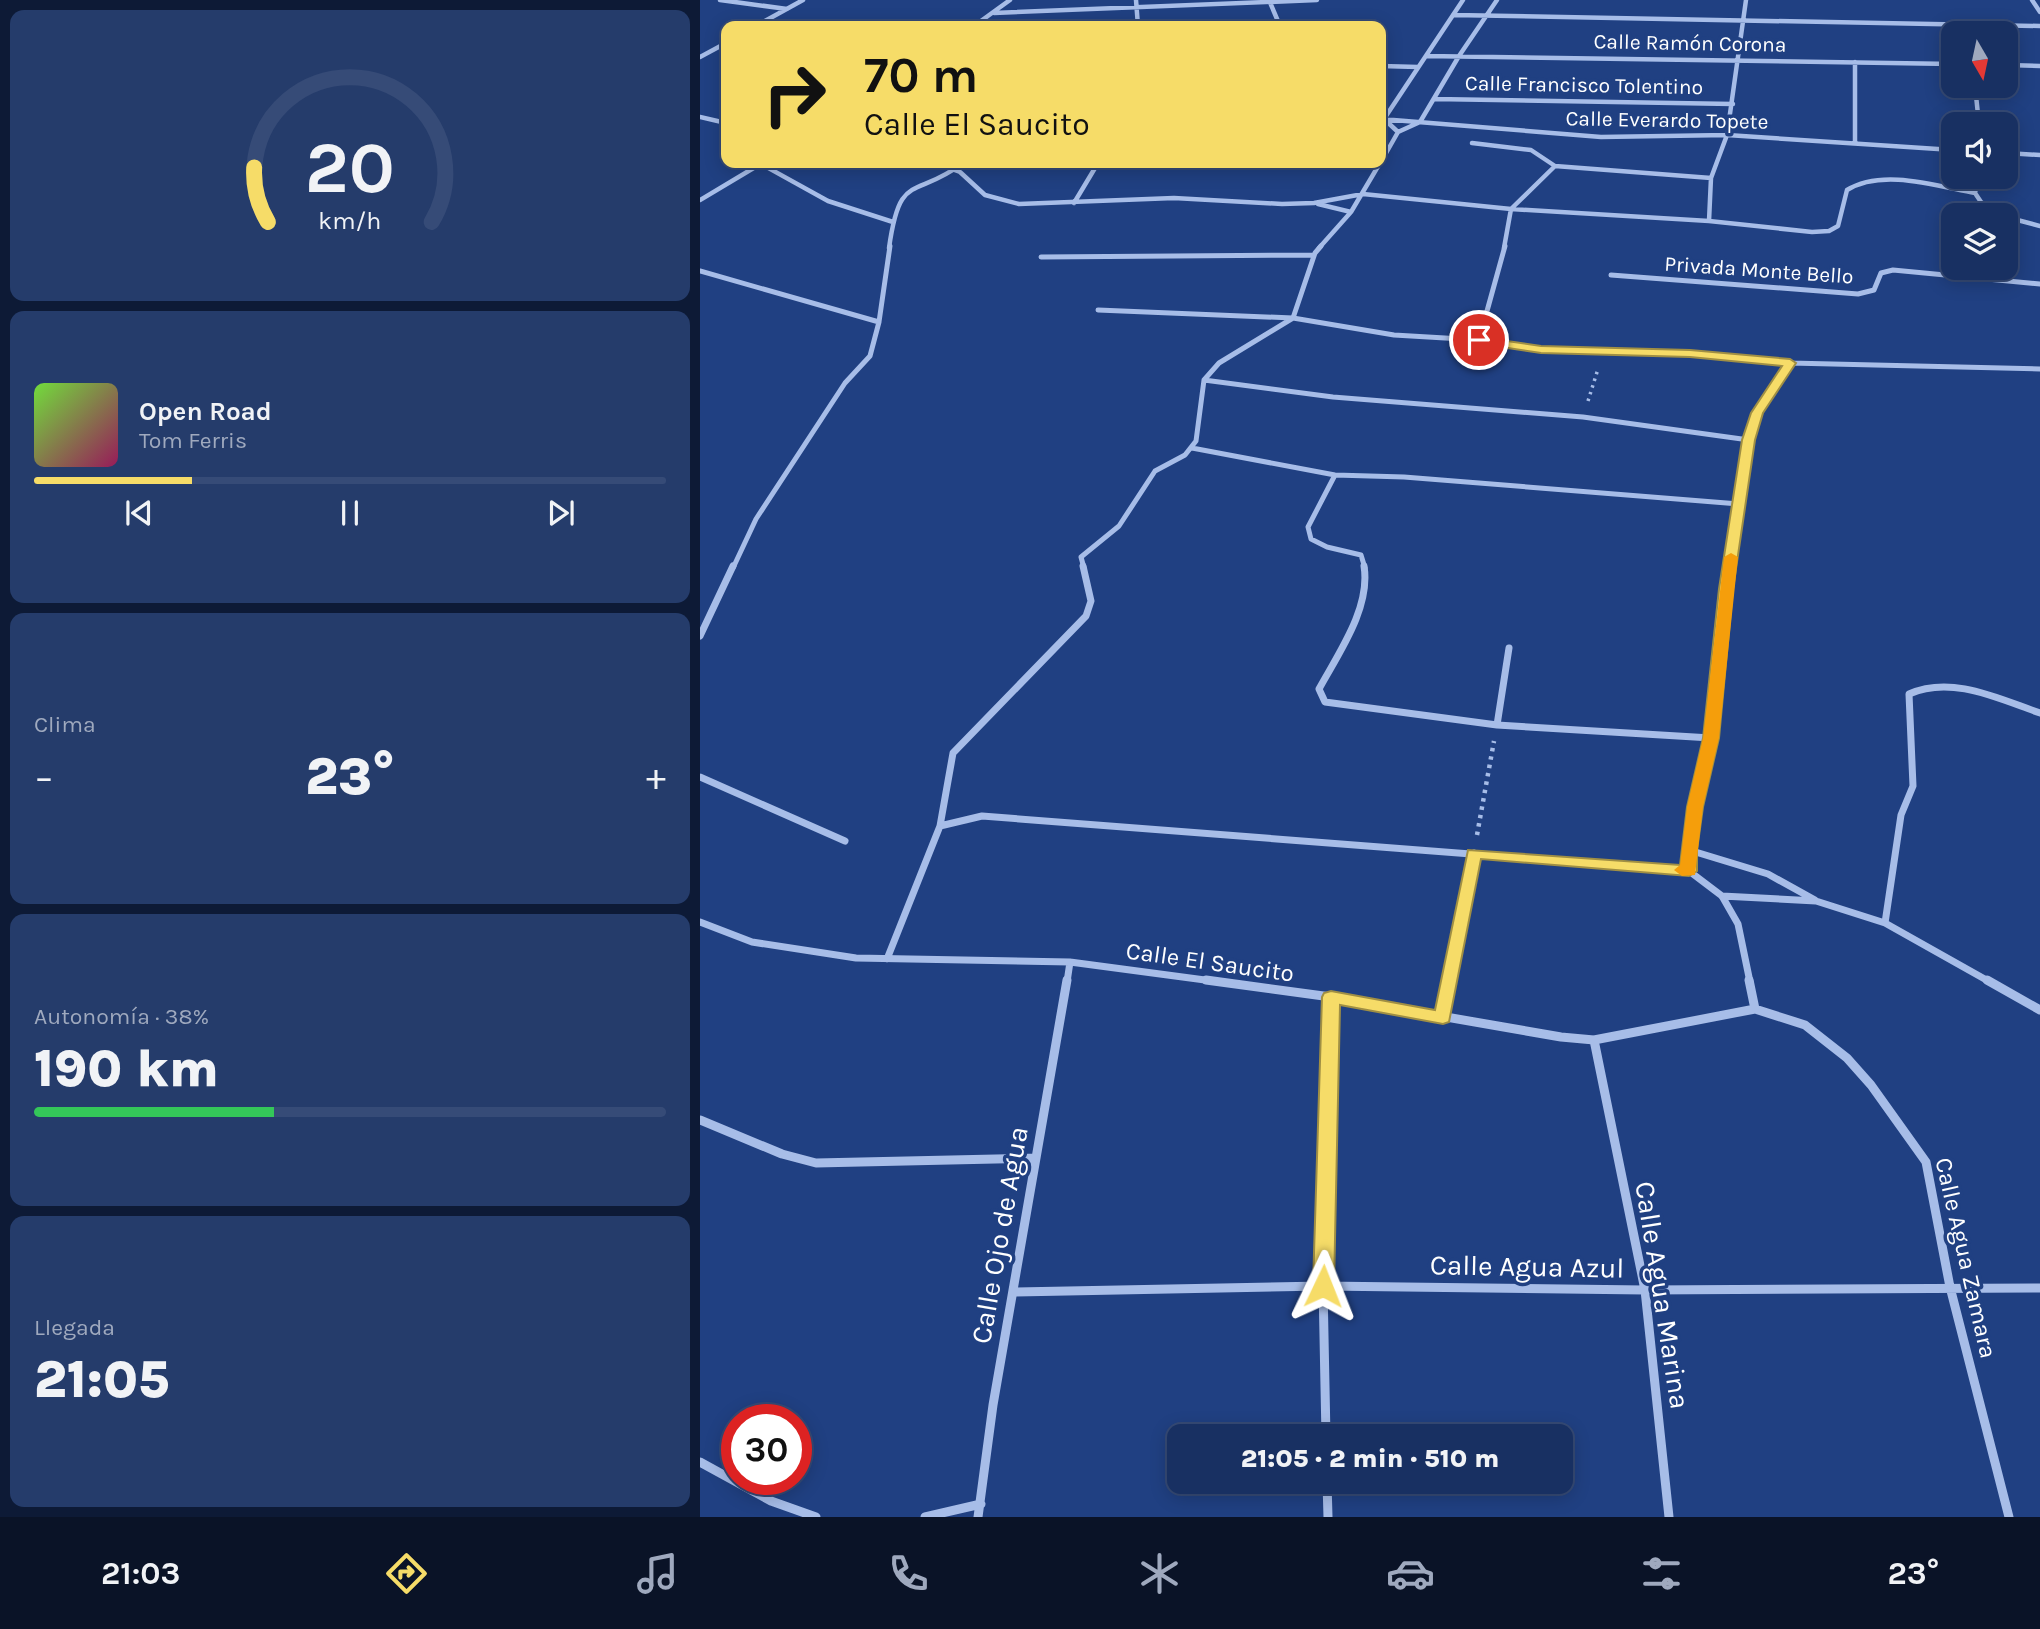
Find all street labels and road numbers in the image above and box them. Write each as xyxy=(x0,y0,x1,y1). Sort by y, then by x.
street label: Calle Ramón Corona xyxy=(1593,29,1787,57)
street label: Calle Francisco Tolentino xyxy=(1465,71,1703,99)
street label: Calle Everardo Topete xyxy=(1565,106,1769,134)
street label: Privada Monte Bello xyxy=(1664,251,1854,289)
street label: Calle El Saucito xyxy=(1124,936,1296,988)
street label: Calle Ojo de Agua xyxy=(964,1124,1035,1346)
street label: Calle Agua Zamara xyxy=(1929,1155,2003,1361)
street label: Calle Agua Marina xyxy=(1628,1179,1697,1411)
street label: Calle Agua Azul xyxy=(1430,1248,1624,1285)

